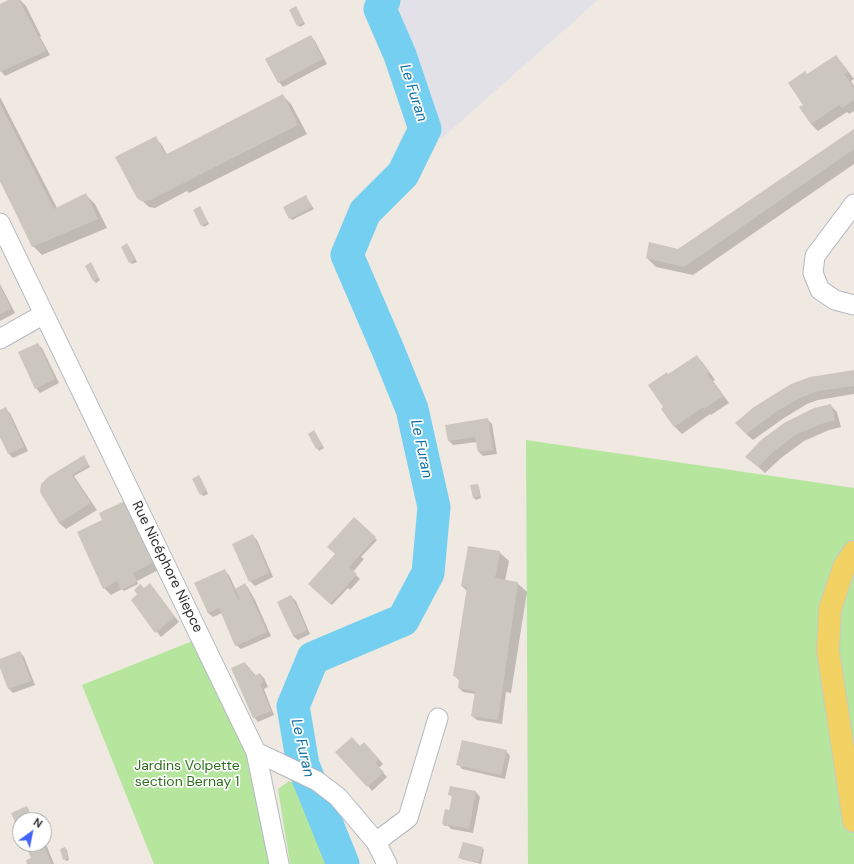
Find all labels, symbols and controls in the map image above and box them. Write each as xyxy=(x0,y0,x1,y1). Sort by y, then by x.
water label: Le Furan xyxy=(395,62,431,124)
water label: Le Furan xyxy=(406,418,436,480)
street label: Rue Nicéphore Niepce xyxy=(128,498,206,636)
water label: Le Furan xyxy=(287,717,317,779)
park label: Jardins Volpette section Bernay 1 xyxy=(134,758,240,790)
north arrow xyxy=(12,812,52,852)
text: N xyxy=(31,815,45,831)

